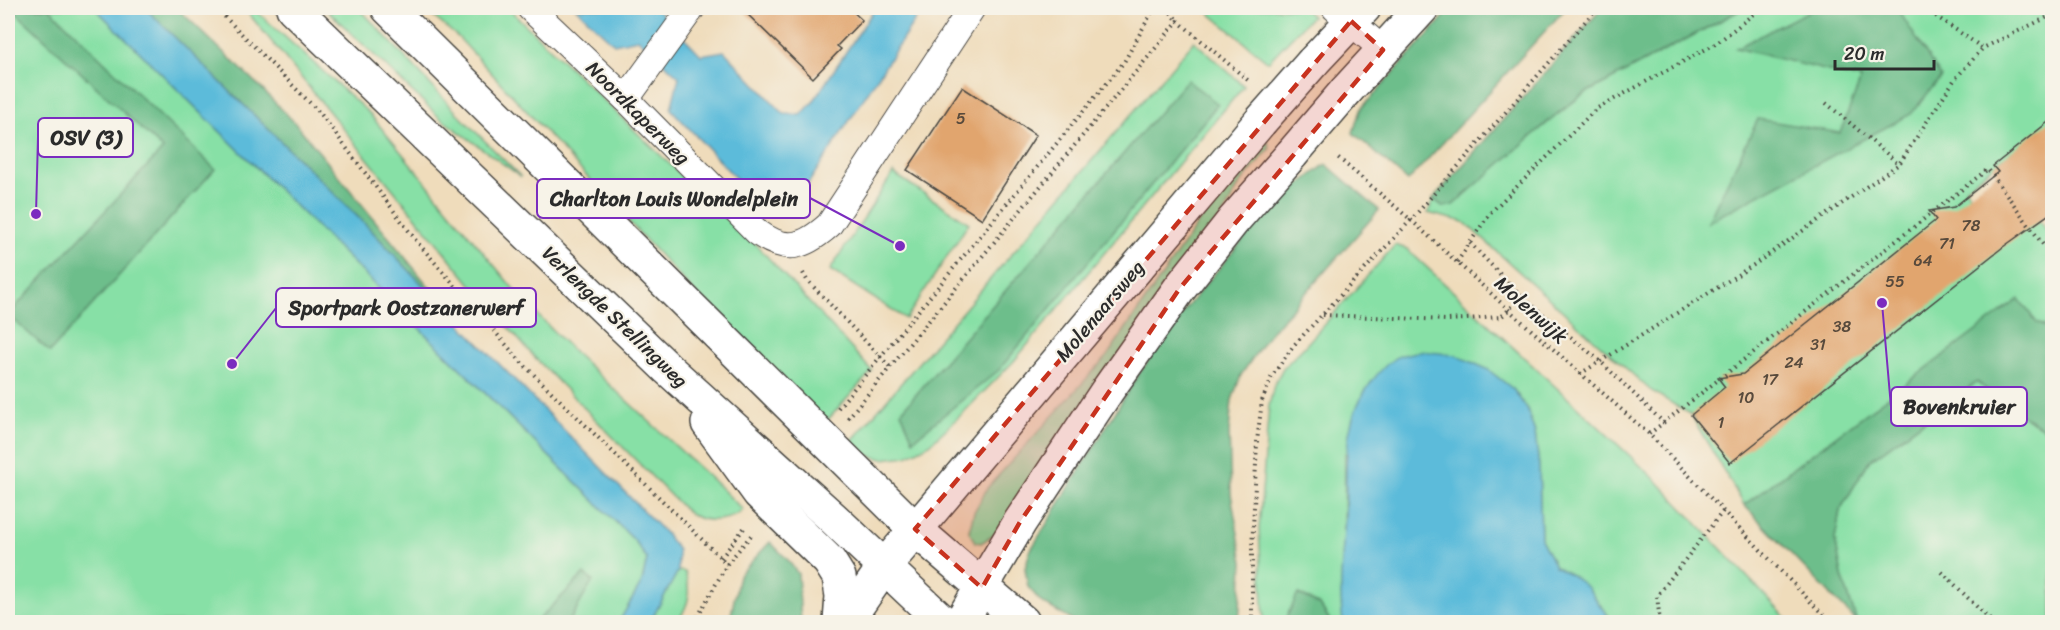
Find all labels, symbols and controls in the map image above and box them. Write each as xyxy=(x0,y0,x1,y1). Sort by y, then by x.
scale bar xyxy=(1835,33,1934,71)
text: 20 m xyxy=(1844,38,1884,70)
street label: Noordkaperweg xyxy=(577,52,699,174)
house number: 5 xyxy=(956,104,966,133)
callout: OSV (3) xyxy=(38,118,133,157)
text: OSV (3) xyxy=(50,119,123,157)
callout: Charlton Louis Wondelplein xyxy=(537,179,810,218)
text: Charlton Louis Wondelplein xyxy=(549,180,799,218)
house number: 78 xyxy=(1962,211,1981,240)
house number: 71 xyxy=(1939,229,1955,258)
street label: Verlengde Stellingweg xyxy=(533,237,697,397)
house number: 64 xyxy=(1913,246,1933,275)
street label: Molenaarsweg xyxy=(1046,252,1154,370)
street label: Molenwijk xyxy=(1486,267,1576,353)
house number: 55 xyxy=(1885,267,1905,296)
callout: Sportpark Oostzanerwerf xyxy=(276,288,536,327)
text: Sportpark Oostzanerwerf xyxy=(287,289,527,327)
house number: 38 xyxy=(1833,312,1852,341)
house number: 31 xyxy=(1810,330,1826,359)
house number: 24 xyxy=(1784,348,1804,377)
house number: 17 xyxy=(1762,365,1779,394)
house number: 10 xyxy=(1738,383,1754,412)
callout: Bovenkruier xyxy=(1891,387,2027,426)
text: Bovenkruier xyxy=(1903,388,2017,426)
house number: 1 xyxy=(1718,408,1725,437)

